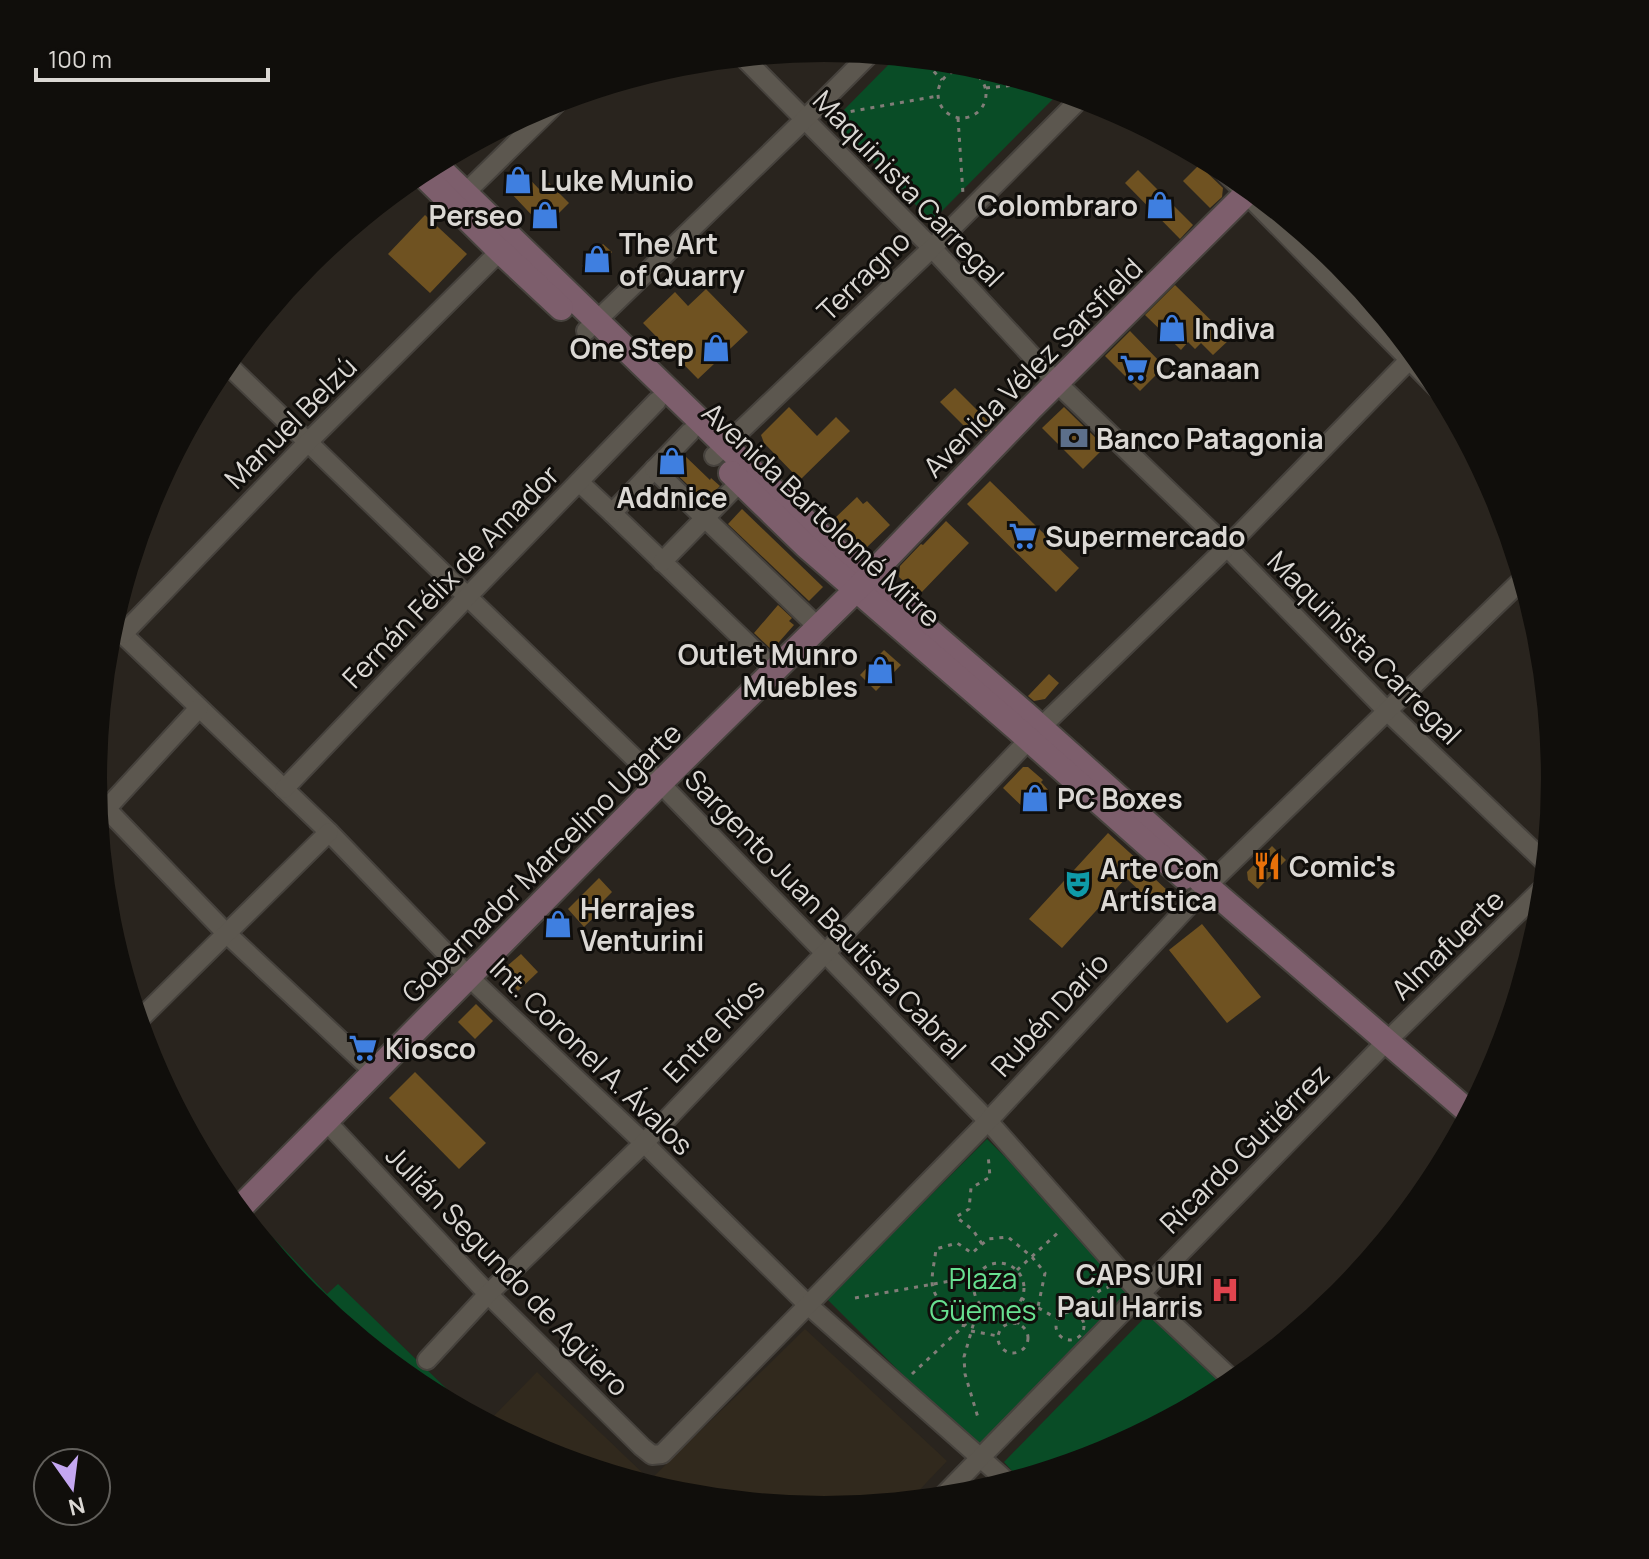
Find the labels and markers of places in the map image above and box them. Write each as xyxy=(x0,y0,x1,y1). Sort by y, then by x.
place label: Luke Munio xyxy=(540,161,694,199)
shop icon: Luke Munio xyxy=(503,165,533,195)
place label: Colombraro xyxy=(977,186,1138,224)
shop icon: Colombraro xyxy=(1145,190,1175,220)
place label: Perseo xyxy=(429,196,523,234)
shop icon: Perseo xyxy=(530,200,560,230)
place label: The Art of Quarry xyxy=(619,224,745,294)
shop icon: The Art of Quarry xyxy=(582,244,612,274)
place label: Indiva xyxy=(1194,309,1275,347)
shop icon: Indiva xyxy=(1157,313,1187,343)
place label: One Step xyxy=(570,329,694,367)
shop icon: One Step xyxy=(701,333,731,363)
place label: Canaan xyxy=(1156,349,1260,387)
supermarket icon: Canaan xyxy=(1119,353,1149,383)
place label: Banco Patagonia xyxy=(1096,419,1324,457)
bank icon: Banco Patagonia xyxy=(1059,423,1089,453)
shop icon: Addnice xyxy=(657,446,687,476)
place label: Addnice xyxy=(616,478,728,516)
place label: Supermercado xyxy=(1045,517,1245,555)
supermarket icon: Supermercado xyxy=(1008,521,1038,551)
place label: Outlet Munro Muebles xyxy=(678,635,858,705)
shop icon: Outlet Munro Muebles xyxy=(865,655,895,685)
place label: PC Boxes xyxy=(1057,779,1183,817)
shop icon: PC Boxes xyxy=(1020,783,1050,813)
place label: Comic's xyxy=(1289,847,1396,885)
place label: Arte Con Artística xyxy=(1100,849,1219,919)
restaurant icon: Comic's xyxy=(1252,851,1282,881)
theatre icon: Arte Con Artística xyxy=(1063,869,1093,899)
place label: Herrajes Venturini xyxy=(580,889,704,959)
shop icon: Herrajes Venturini xyxy=(543,909,573,939)
place label: Kiosco xyxy=(385,1029,476,1067)
supermarket icon: Kiosco xyxy=(348,1033,378,1063)
place label: CAPS URI Paul Harris xyxy=(1057,1255,1203,1325)
hospital icon: CAPS URI Paul Harris xyxy=(1210,1275,1240,1305)

